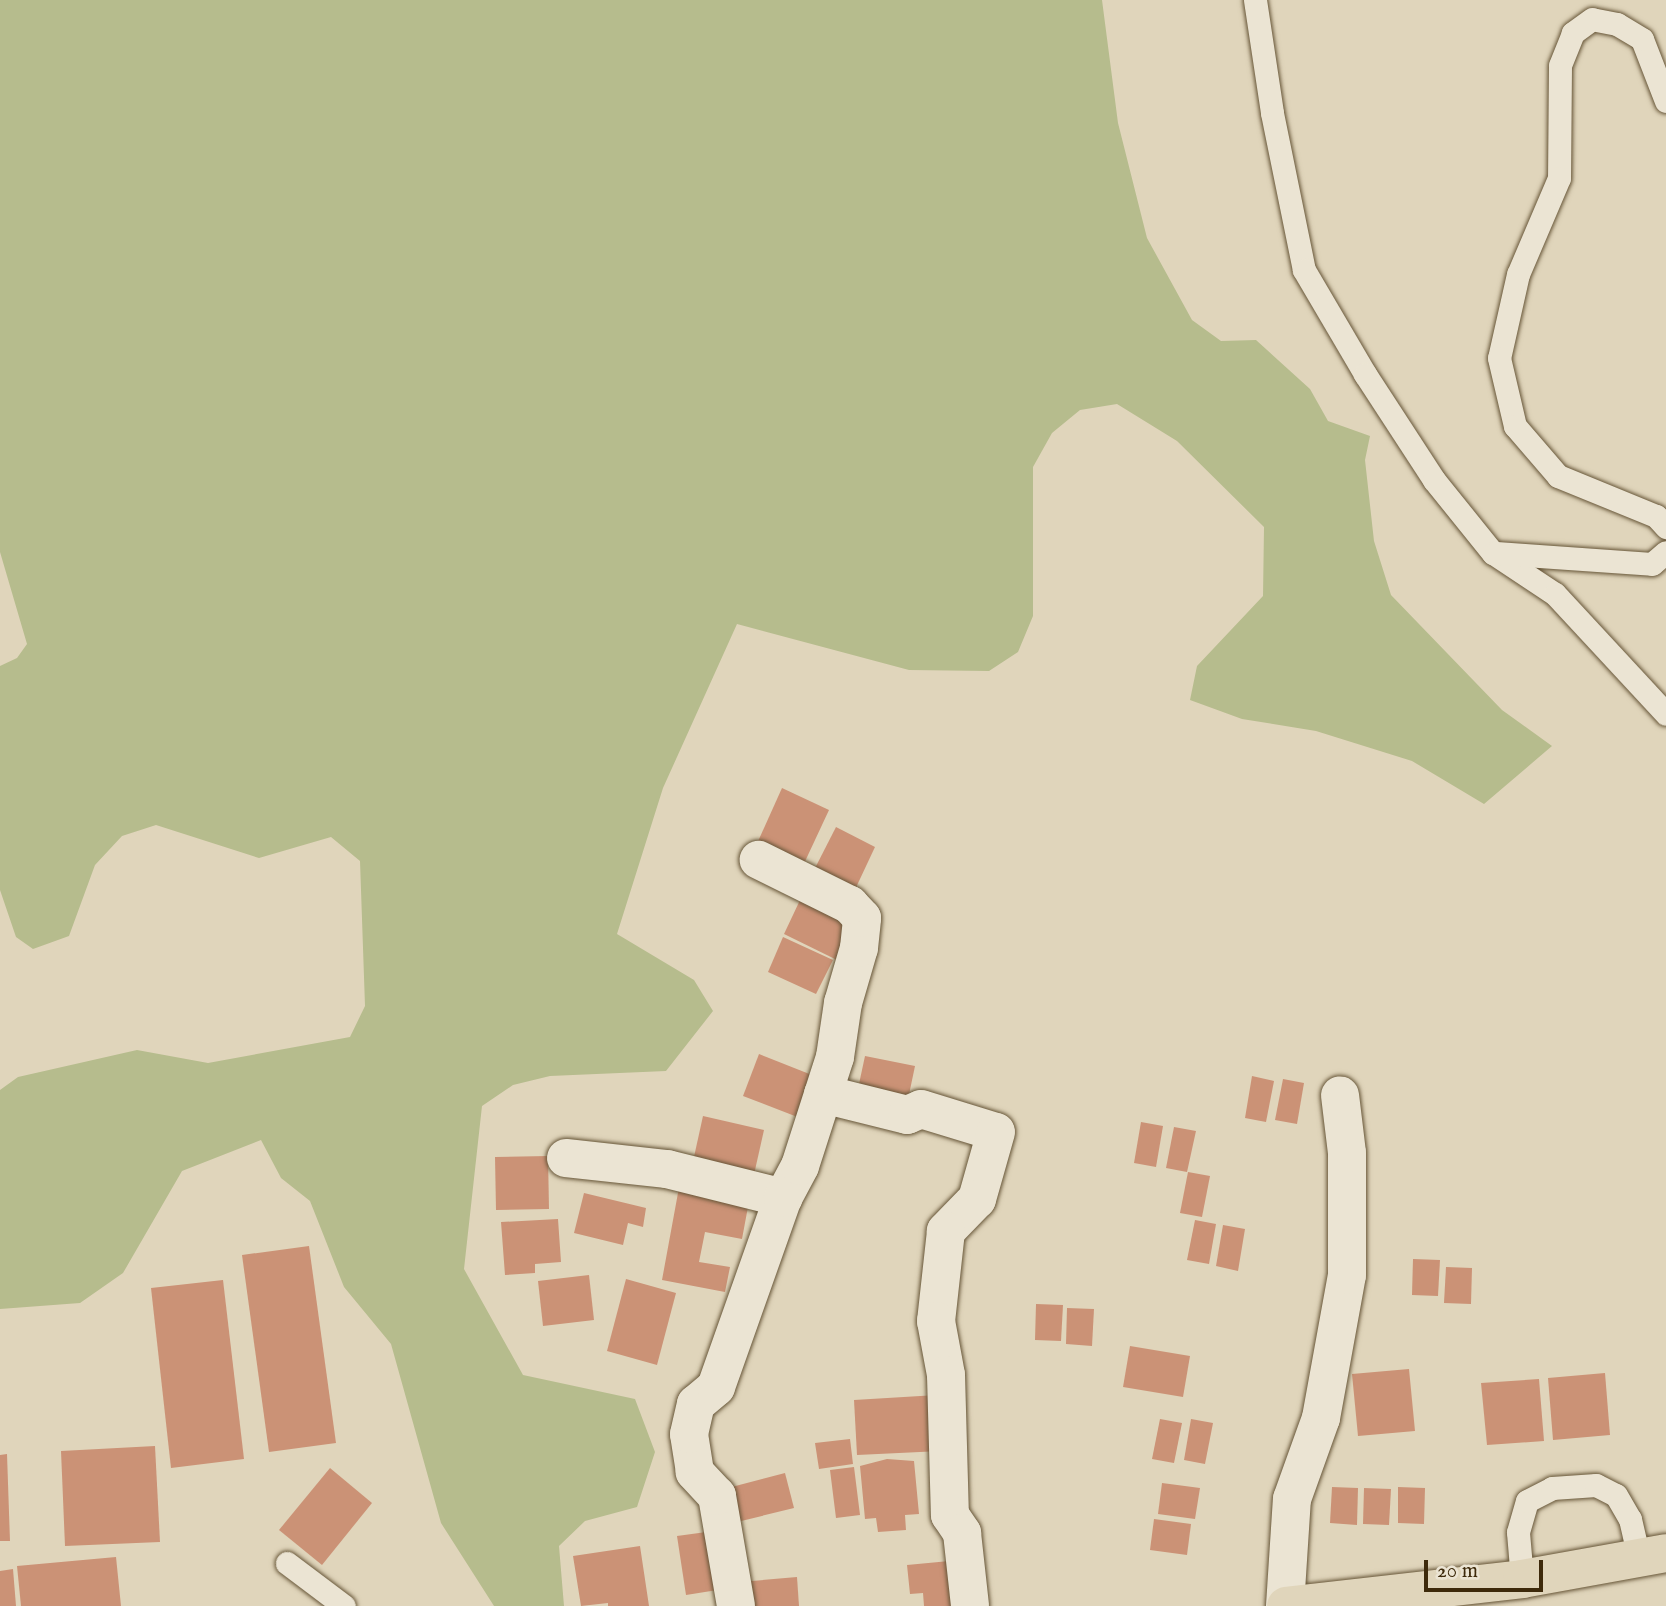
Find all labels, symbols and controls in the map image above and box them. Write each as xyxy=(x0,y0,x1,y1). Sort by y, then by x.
scale bar xyxy=(1428,1546,1547,1590)
text: 20 m xyxy=(1437,1558,1478,1585)

